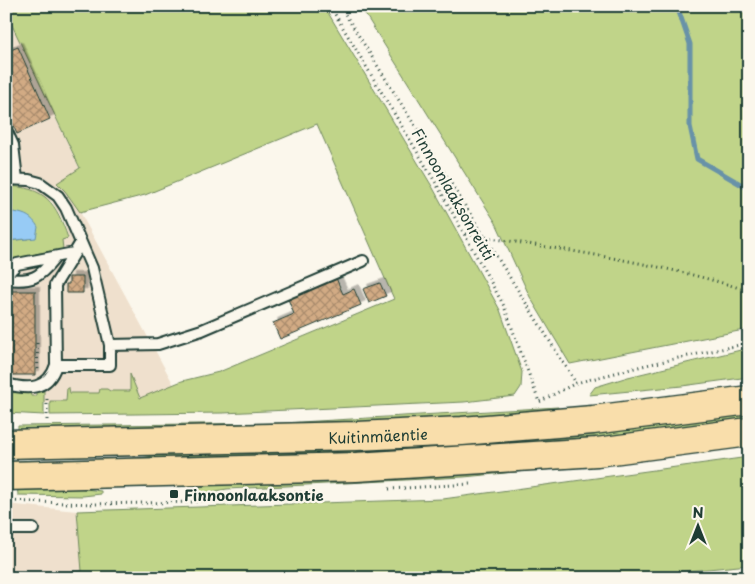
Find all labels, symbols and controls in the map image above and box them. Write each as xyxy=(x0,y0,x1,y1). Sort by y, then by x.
street label: Finnoonlaaksonreitti xyxy=(407,124,501,264)
street label: Kuitinmäentie xyxy=(328,421,428,448)
place label: Finnoonlaaksontie xyxy=(184,483,324,506)
marker: Finnoonlaaksontie xyxy=(168,488,180,500)
north arrow xyxy=(672,502,722,552)
text: N xyxy=(692,502,704,523)

